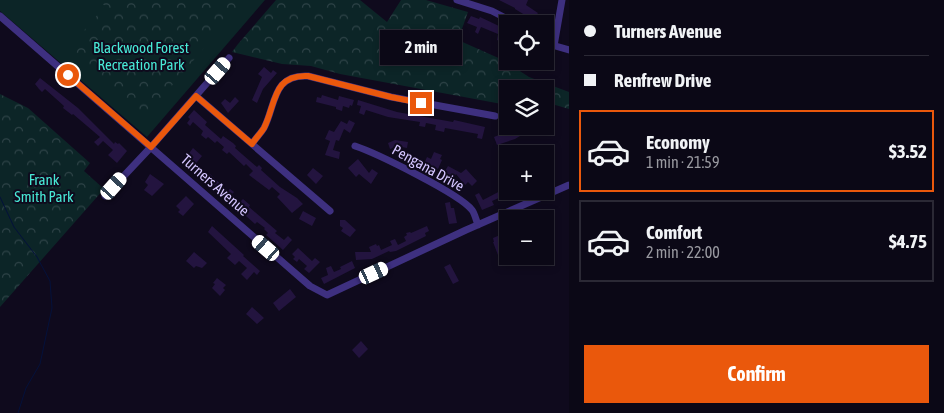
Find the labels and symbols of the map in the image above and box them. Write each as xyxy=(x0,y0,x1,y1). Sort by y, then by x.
callout: 2 min xyxy=(380,31,462,66)
park label: Blackwood Forest Recreation Park xyxy=(93,39,189,73)
car xyxy=(202,55,233,87)
route start xyxy=(57,64,79,86)
route end xyxy=(410,92,432,114)
street label: Pengana Drive xyxy=(389,141,467,194)
street label: Turners Avenue xyxy=(178,150,253,219)
car xyxy=(98,170,129,202)
park label: Frank Smith Park xyxy=(14,171,74,205)
car xyxy=(249,232,282,264)
car xyxy=(357,260,390,286)

